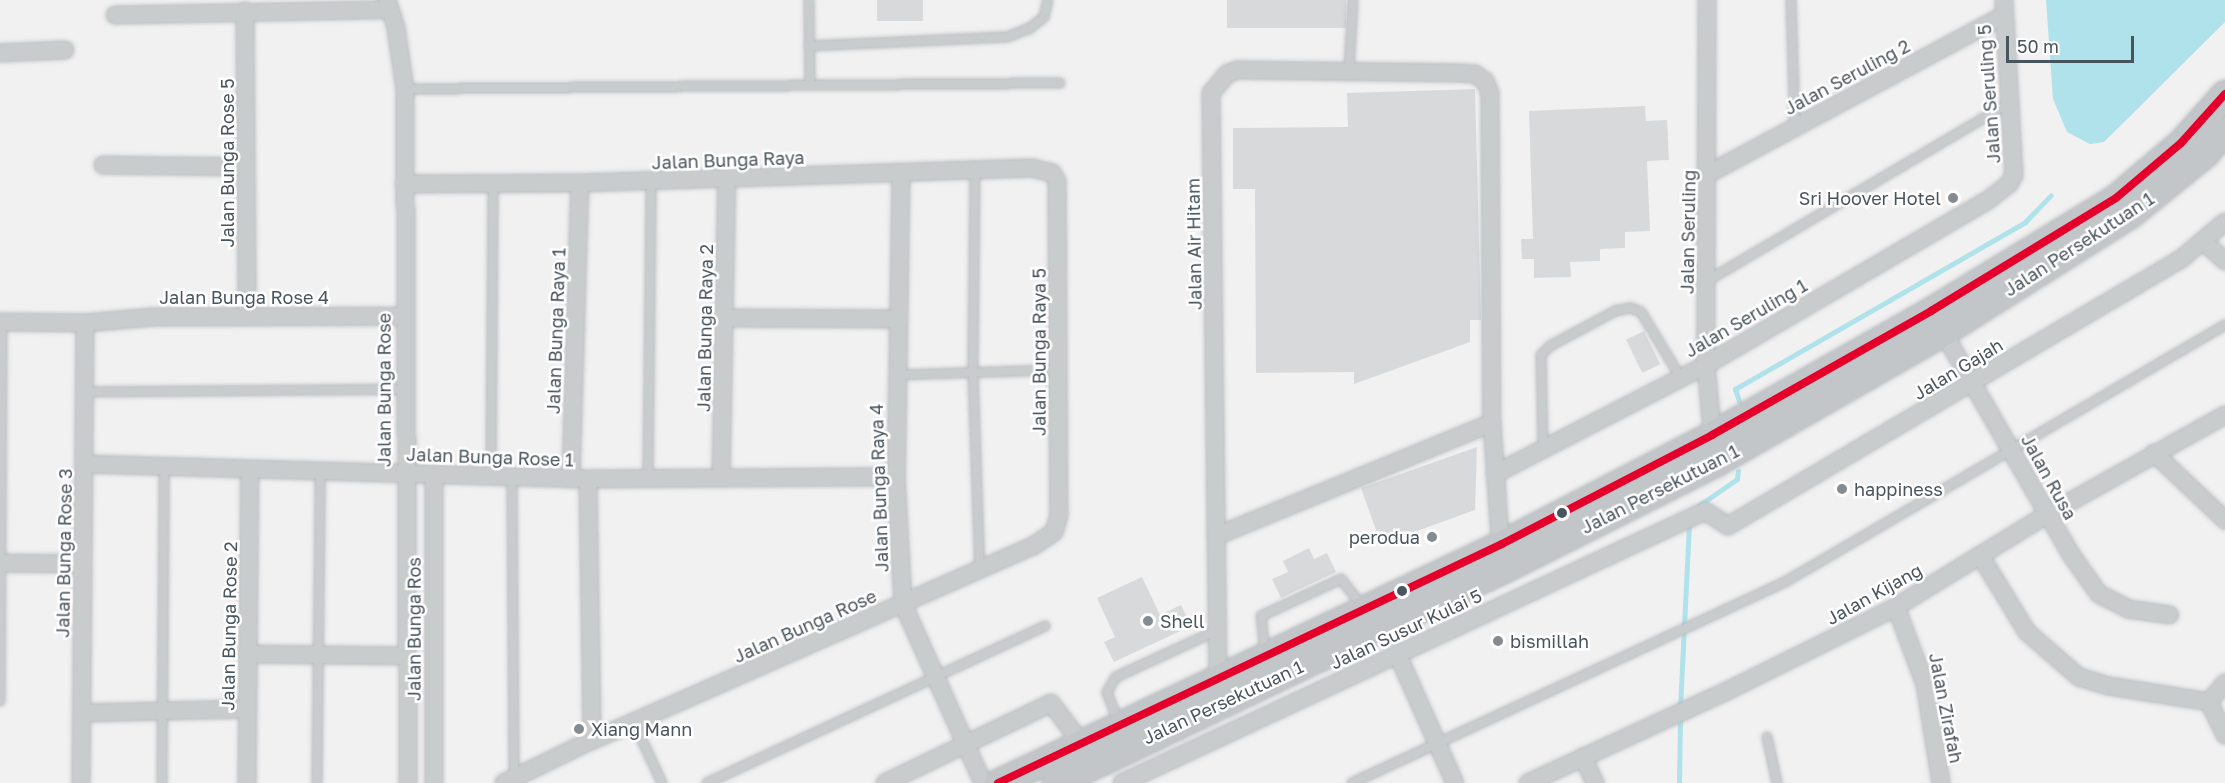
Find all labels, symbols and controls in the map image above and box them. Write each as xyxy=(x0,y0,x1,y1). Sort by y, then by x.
street label: Jalan Seruling 5 xyxy=(1973,24,2005,164)
scale bar xyxy=(2009,24,2136,62)
street label: Jalan Seruling 2 xyxy=(1780,35,1914,119)
text: 50 m xyxy=(2017,35,2059,57)
street label: Jalan Bunga Rose 5 xyxy=(216,78,238,248)
street label: Jalan Bunga Raya xyxy=(651,147,805,173)
street label: Jalan Seruling xyxy=(1676,170,1700,294)
street label: Jalan Air Hitam xyxy=(1182,178,1206,310)
place label: Sri Hoover Hotel xyxy=(1799,187,1941,209)
street label: Jalan Persekutuan 1 xyxy=(2000,187,2158,301)
marker: Sri Hoover Hotel xyxy=(1946,191,1960,205)
street label: Jalan Bunga Raya 2 xyxy=(693,244,717,412)
street label: Jalan Bunga Raya 1 xyxy=(542,248,570,414)
street label: Jalan Bunga Raya 5 xyxy=(1028,268,1050,436)
street label: Jalan Seruling 1 xyxy=(1681,274,1811,362)
street label: Jalan Bunga Rose 4 xyxy=(159,286,329,308)
street label: Jalan Bunga Rose xyxy=(373,313,395,467)
street label: Jalan Gajah xyxy=(1909,334,2007,404)
street label: Jalan Bunga Raya 4 xyxy=(865,403,893,573)
street label: Jalan Rusa xyxy=(2017,431,2081,523)
street label: Jalan Persekutuan 1 xyxy=(1577,440,1743,538)
street label: Jalan Bunga Rose 1 xyxy=(406,443,574,471)
street label: Jalan Bunga Rose 3 xyxy=(52,468,76,638)
place label: happiness xyxy=(1854,478,1943,500)
marker: happiness xyxy=(1835,482,1849,496)
unlabelled marker xyxy=(1556,507,1568,519)
place label: perodua xyxy=(1349,526,1420,548)
marker: perodua xyxy=(1425,530,1439,544)
street label: Jalan Bunga Rose 2 xyxy=(217,541,241,711)
street label: Jalan Bunga Ros xyxy=(403,557,425,701)
street label: Jalan Kijang xyxy=(1822,559,1926,629)
street label: Jalan Susur Kulai 5 xyxy=(1327,584,1485,674)
street label: Jalan Bunga Rose xyxy=(730,585,880,667)
unlabelled marker xyxy=(1396,585,1408,597)
place label: Shell xyxy=(1160,610,1205,632)
marker: Shell xyxy=(1141,614,1155,628)
place label: bismillah xyxy=(1510,630,1589,652)
marker: bismillah xyxy=(1491,634,1505,648)
street label: Jalan Zirafah xyxy=(1925,651,1967,765)
street label: Jalan Persekutuan 1 xyxy=(1139,655,1307,749)
place label: Xiang Mann xyxy=(591,718,692,740)
marker: Xiang Mann xyxy=(572,722,586,736)

